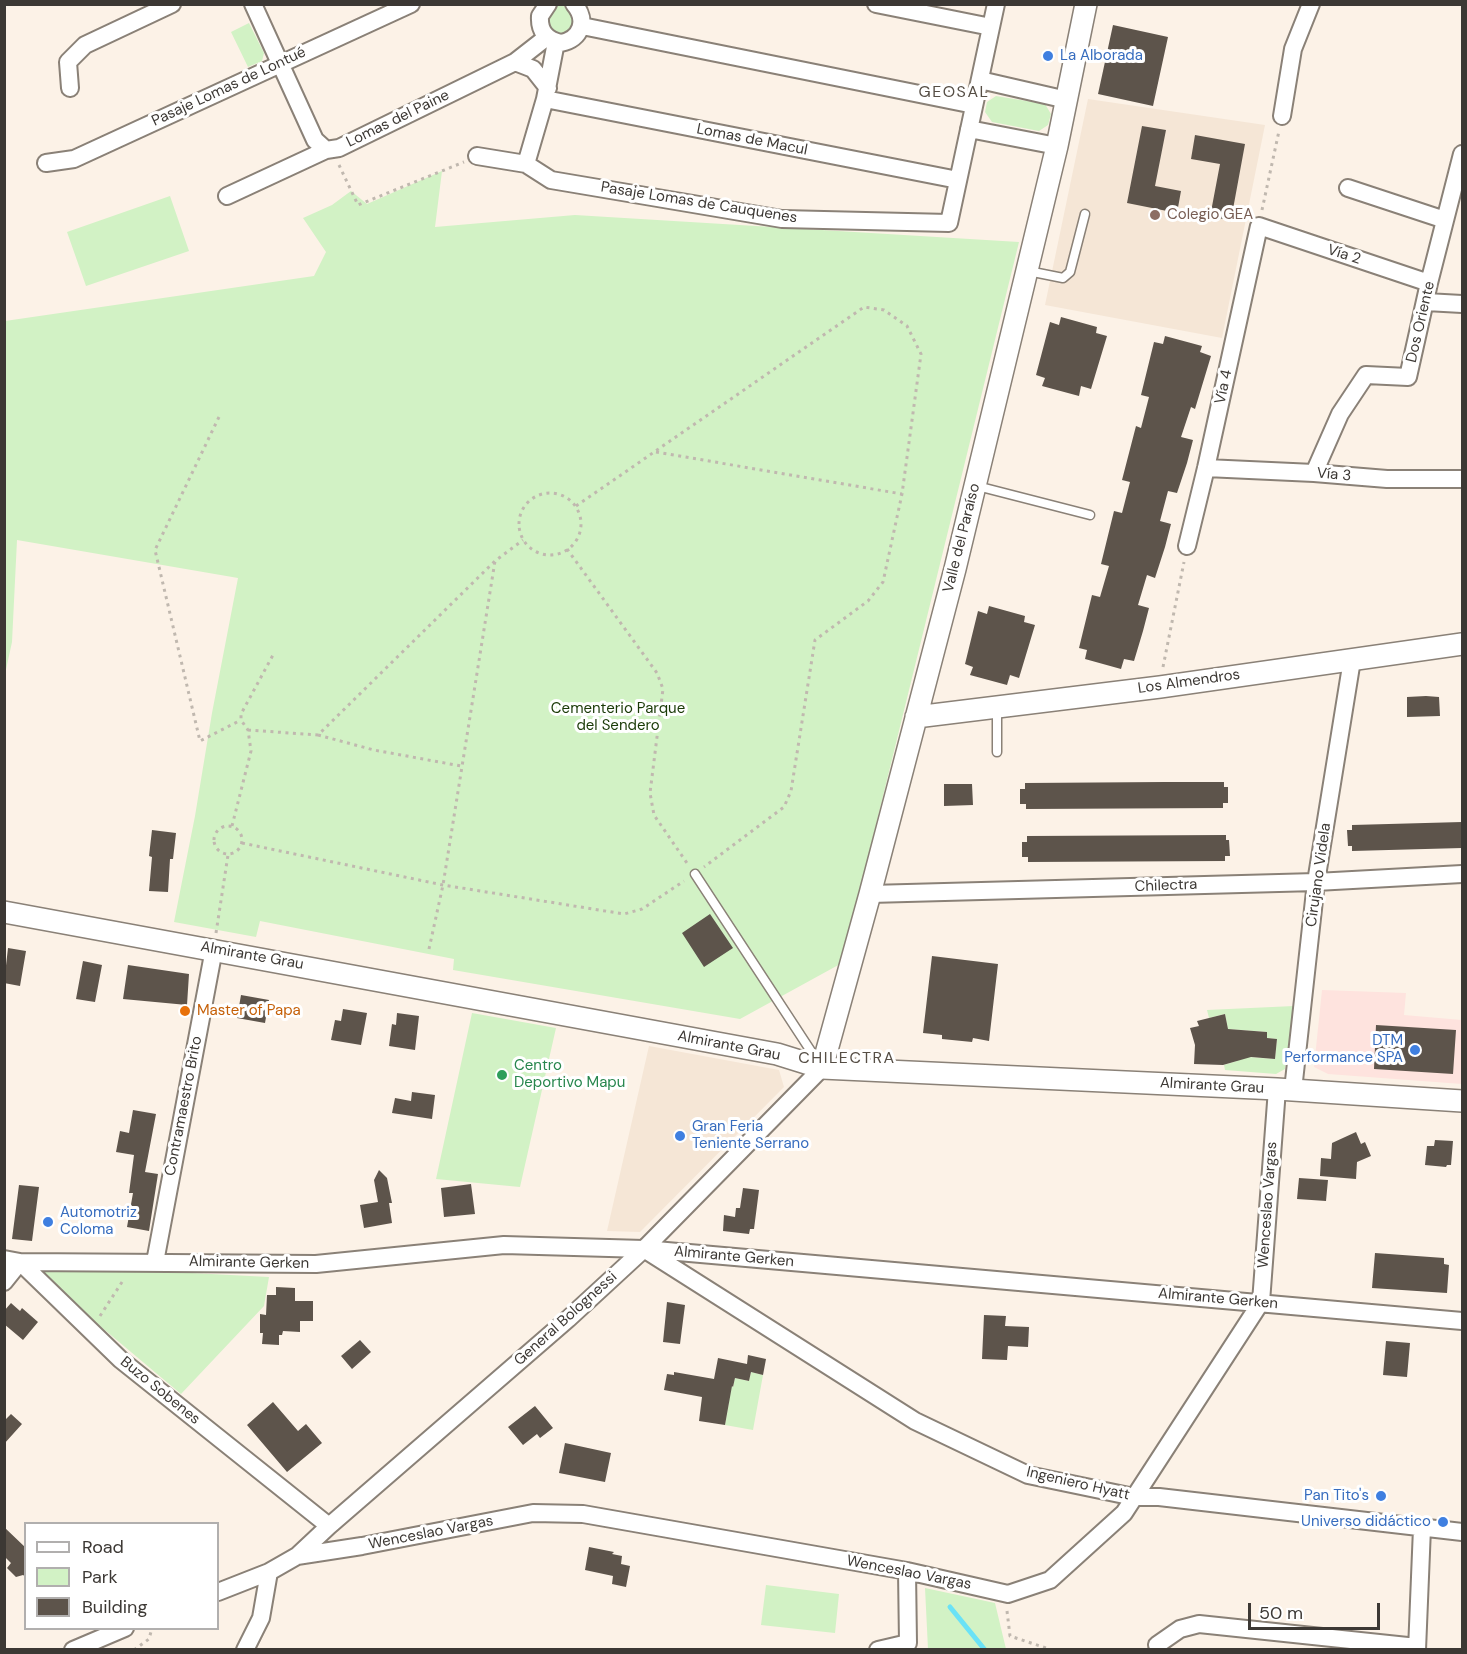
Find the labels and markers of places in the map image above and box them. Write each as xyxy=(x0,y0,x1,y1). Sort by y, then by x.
place label: La Alborada xyxy=(1060,47,1143,65)
marker: La Alborada xyxy=(1041,49,1055,63)
place label: Colegio GEA xyxy=(1167,206,1253,224)
marker: Colegio GEA xyxy=(1148,208,1162,222)
place label: Master of Papa xyxy=(197,1002,301,1020)
marker: Master of Papa xyxy=(178,1004,192,1018)
place label: DTM Performance SPA xyxy=(1284,1032,1403,1067)
marker: DTM Performance SPA xyxy=(1408,1043,1422,1057)
place label: Centro Deportivo Mapu xyxy=(514,1057,625,1092)
marker: Centro Deportivo Mapu xyxy=(495,1068,509,1082)
place label: Gran Feria Teniente Serrano xyxy=(692,1118,809,1153)
marker: Gran Feria Teniente Serrano xyxy=(673,1129,687,1143)
place label: Automotriz Coloma xyxy=(60,1204,137,1239)
marker: Automotriz Coloma xyxy=(41,1215,55,1229)
place label: Pan Tito's xyxy=(1304,1487,1369,1505)
marker: Pan Tito's xyxy=(1374,1489,1388,1503)
place label: Universo didáctico xyxy=(1301,1513,1431,1531)
marker: Universo didáctico xyxy=(1436,1515,1450,1529)

